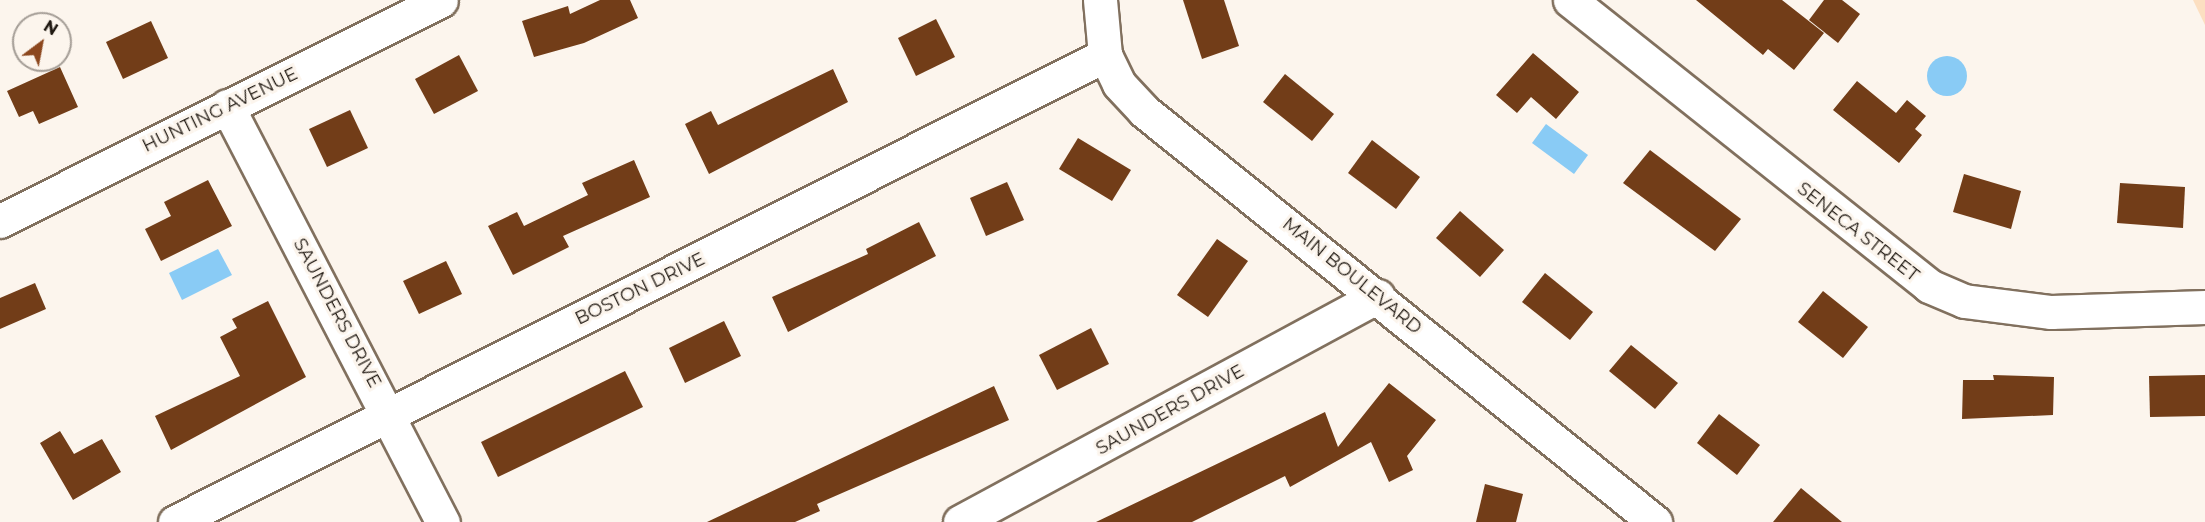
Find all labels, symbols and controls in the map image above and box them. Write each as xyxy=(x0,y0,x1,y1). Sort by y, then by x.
north arrow xyxy=(12,12,72,72)
text: N xyxy=(40,17,61,39)
street label: HUNTING AVENUE xyxy=(139,63,301,157)
street label: SENECA STREET xyxy=(1793,178,1923,286)
street label: MAIN BOULEVARD xyxy=(1278,213,1426,339)
street label: SAUNDERS DRIVE xyxy=(289,235,385,391)
street label: BOSTON DRIVE xyxy=(572,248,708,330)
street label: SAUNDERS DRIVE xyxy=(1092,360,1248,460)

